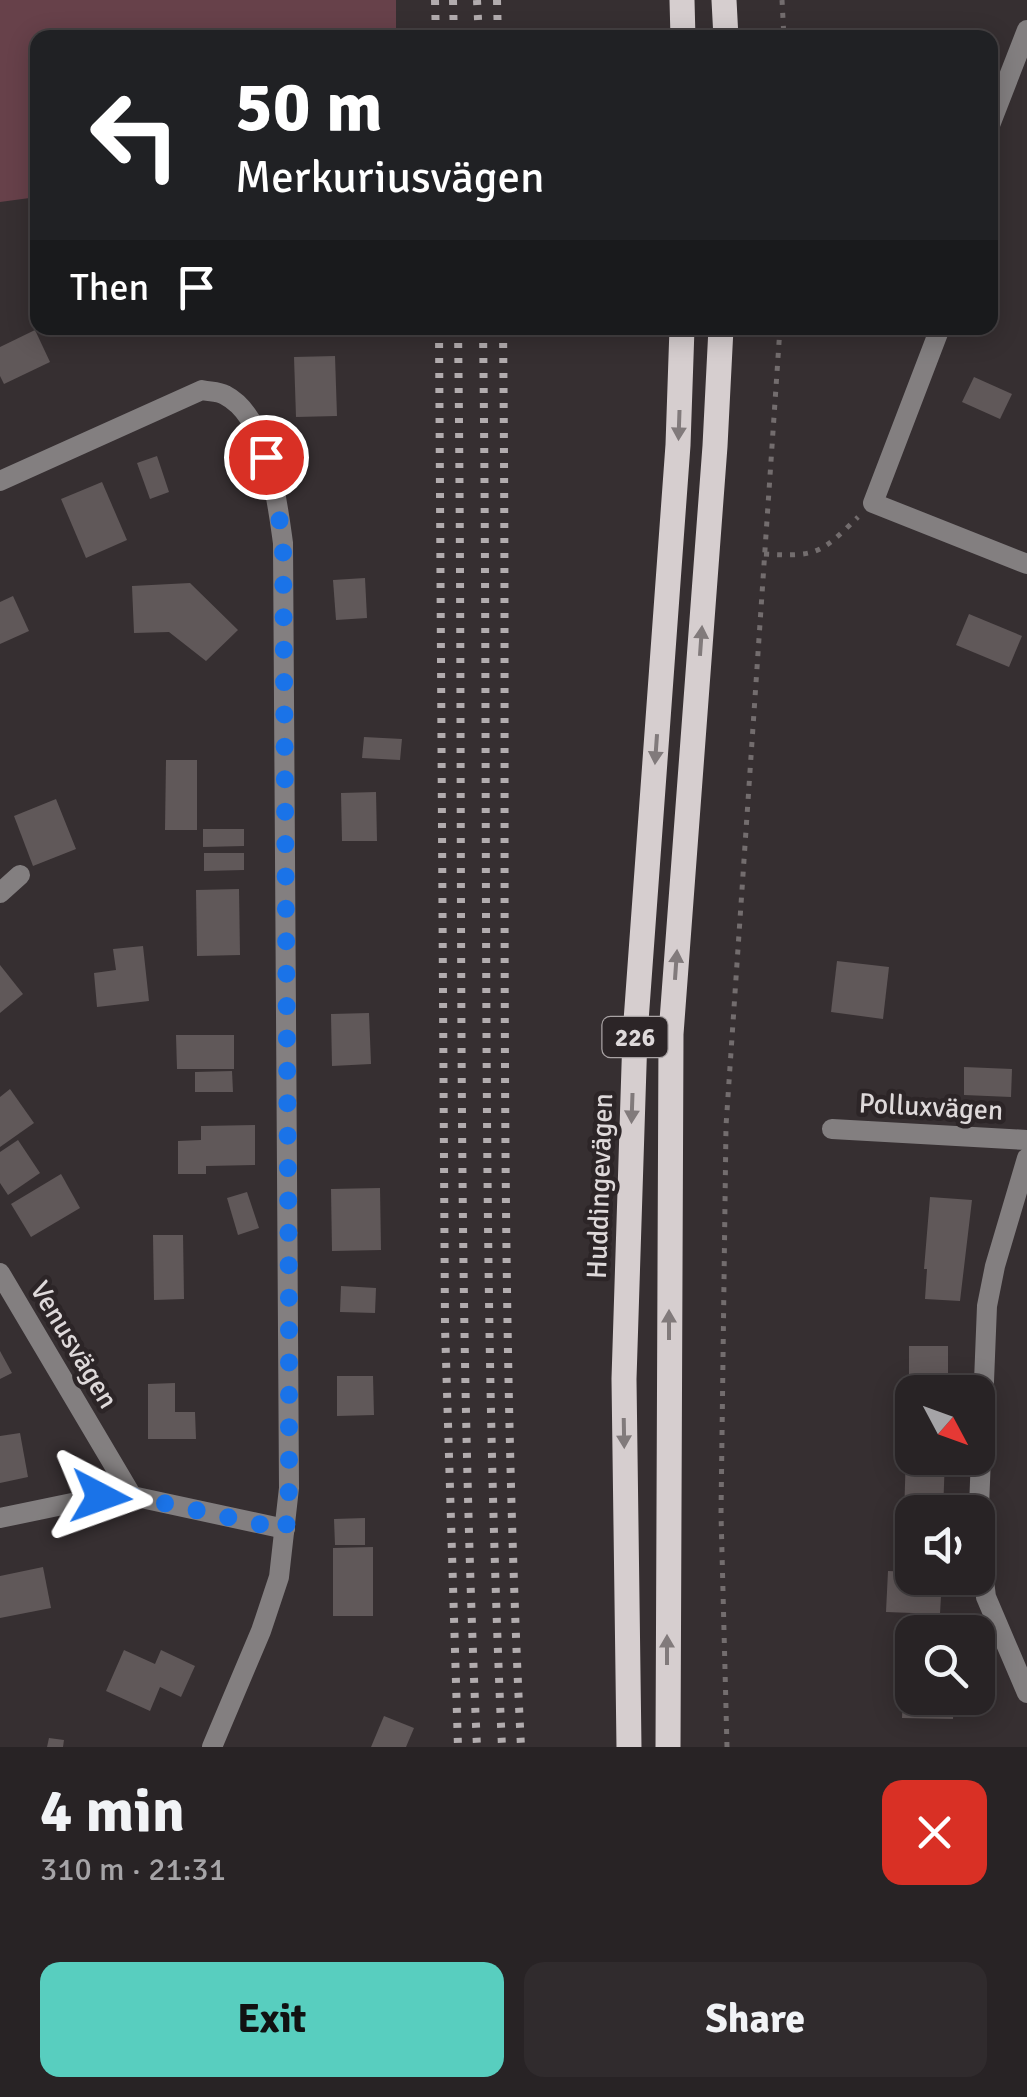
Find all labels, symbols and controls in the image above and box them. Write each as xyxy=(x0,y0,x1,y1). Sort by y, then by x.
text: 50 m xyxy=(235,64,383,150)
icon: left xyxy=(70,70,200,200)
text: Merkuriusvägen xyxy=(235,150,545,205)
icon: arrive xyxy=(169,260,224,315)
text: Then xyxy=(70,264,149,311)
one-way arrow xyxy=(670,409,686,441)
pin xyxy=(224,415,309,500)
icon: arrive xyxy=(239,430,294,485)
one-way arrow xyxy=(693,624,709,656)
one-way arrow xyxy=(647,734,663,766)
one-way arrow xyxy=(669,948,685,980)
road number: 226 xyxy=(602,1017,668,1057)
street label: Polluxvägen xyxy=(858,1086,1004,1128)
street label: Huddingevägen xyxy=(580,1092,620,1280)
one-way arrow xyxy=(624,1093,640,1125)
street label: Venusvägen xyxy=(23,1275,125,1415)
one-way arrow xyxy=(661,1308,677,1340)
north arrow xyxy=(895,1375,995,1475)
map controls xyxy=(895,1375,995,1715)
one-way arrow xyxy=(617,1418,633,1450)
position arrow xyxy=(49,1445,153,1549)
button: sound xyxy=(895,1495,995,1595)
button: search xyxy=(895,1615,995,1715)
one-way arrow xyxy=(659,1633,675,1665)
text: 4 min xyxy=(40,1775,185,1849)
button: close xyxy=(882,1780,987,1885)
text: 310 m · 21:31 xyxy=(40,1850,226,1889)
button: Exit xyxy=(40,1962,504,2077)
button: Share xyxy=(524,1962,987,2077)

